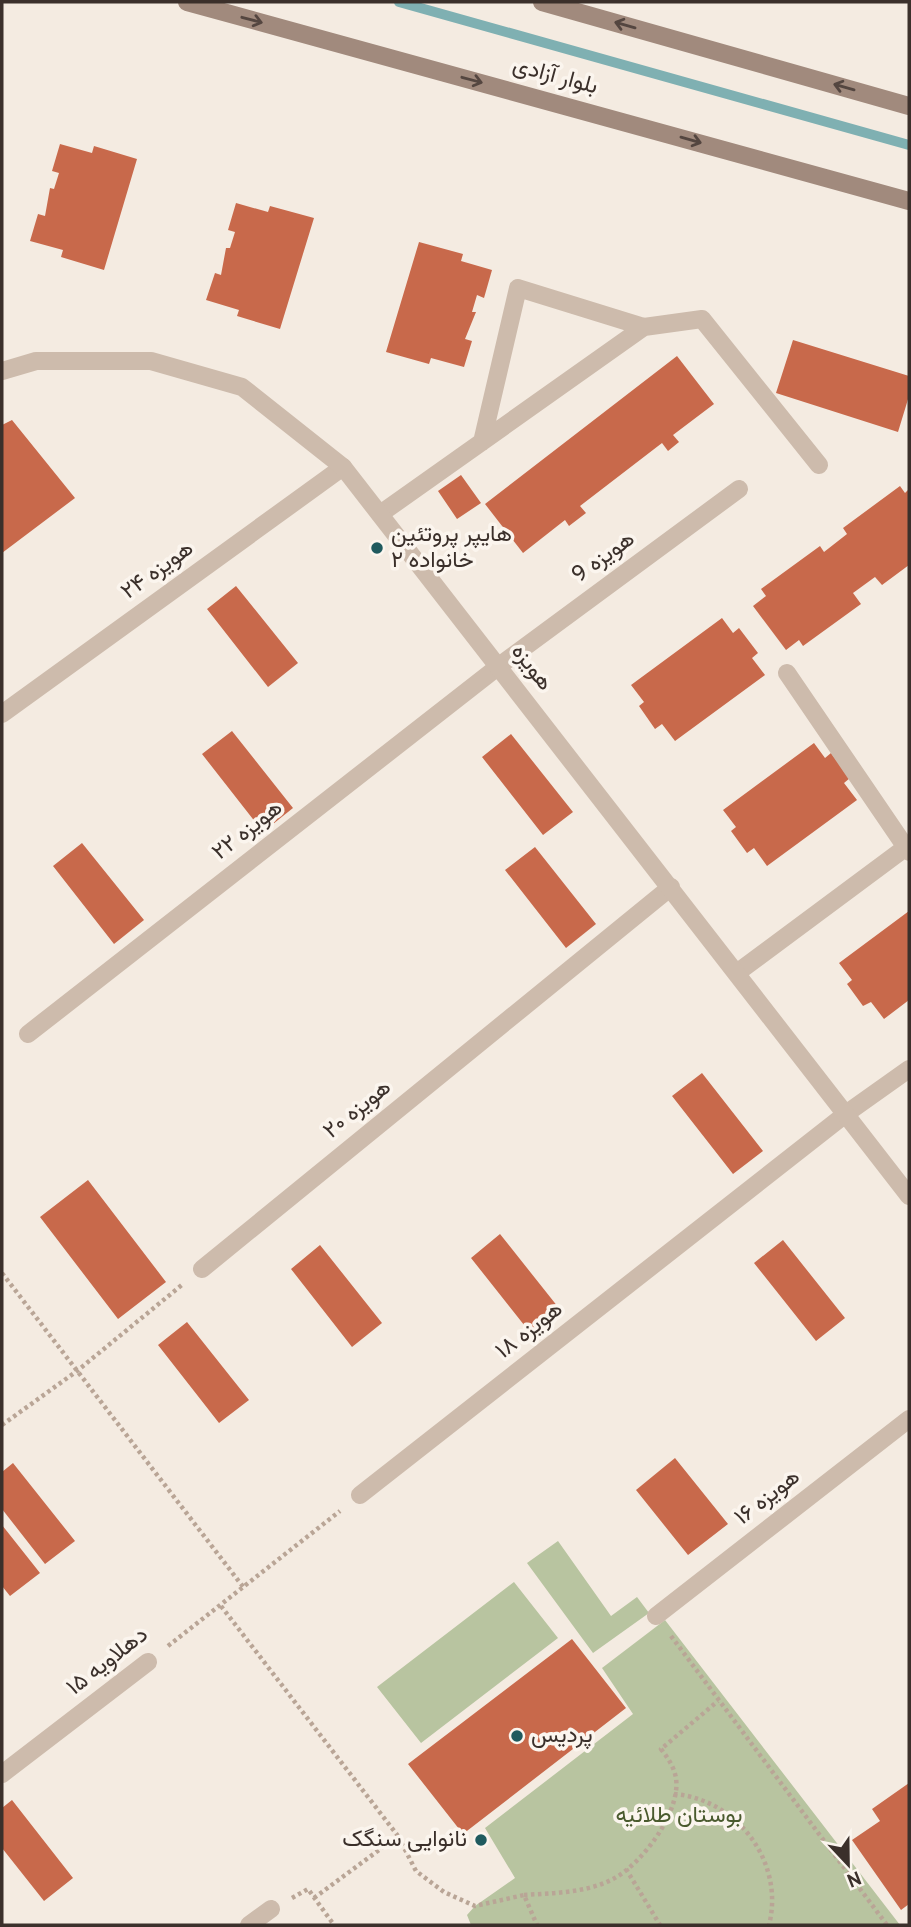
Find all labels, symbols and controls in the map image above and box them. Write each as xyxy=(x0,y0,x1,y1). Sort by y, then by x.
one-way arrow xyxy=(241,14,263,27)
one-way arrow xyxy=(614,18,636,31)
street label: بلوار آزادی xyxy=(509,52,601,102)
one-way arrow xyxy=(460,74,483,87)
one-way arrow xyxy=(833,80,855,93)
one-way arrow xyxy=(680,135,702,148)
place label: هایپر پروتئین خانواده ۲ xyxy=(391,521,512,576)
street label: هویزه 9 xyxy=(567,525,641,591)
street label: هویزه ‍۲۴ xyxy=(116,535,200,607)
marker: هایپر پروتئین خانواده ۲ xyxy=(369,540,385,556)
street label: هویزه xyxy=(504,639,558,697)
street label: هویزه ‍۲۲ xyxy=(207,795,289,867)
street label: هویزه ‍۲۰ xyxy=(318,1074,398,1146)
street label: هویزه ‍۱۸ xyxy=(491,1296,569,1366)
street label: هویزه ‍۱۶ xyxy=(729,1463,807,1533)
street label: دهلاویه ۱۵ xyxy=(61,1621,155,1703)
place label: پردیس xyxy=(531,1722,593,1751)
marker: پردیس xyxy=(509,1728,525,1744)
park label: بوستان طلائیه xyxy=(615,1802,743,1831)
place label: نانوایی سنگک xyxy=(342,1826,467,1855)
north arrow xyxy=(813,1829,883,1899)
marker: نانوایی سنگک xyxy=(473,1832,489,1848)
text: N xyxy=(843,1864,864,1892)

